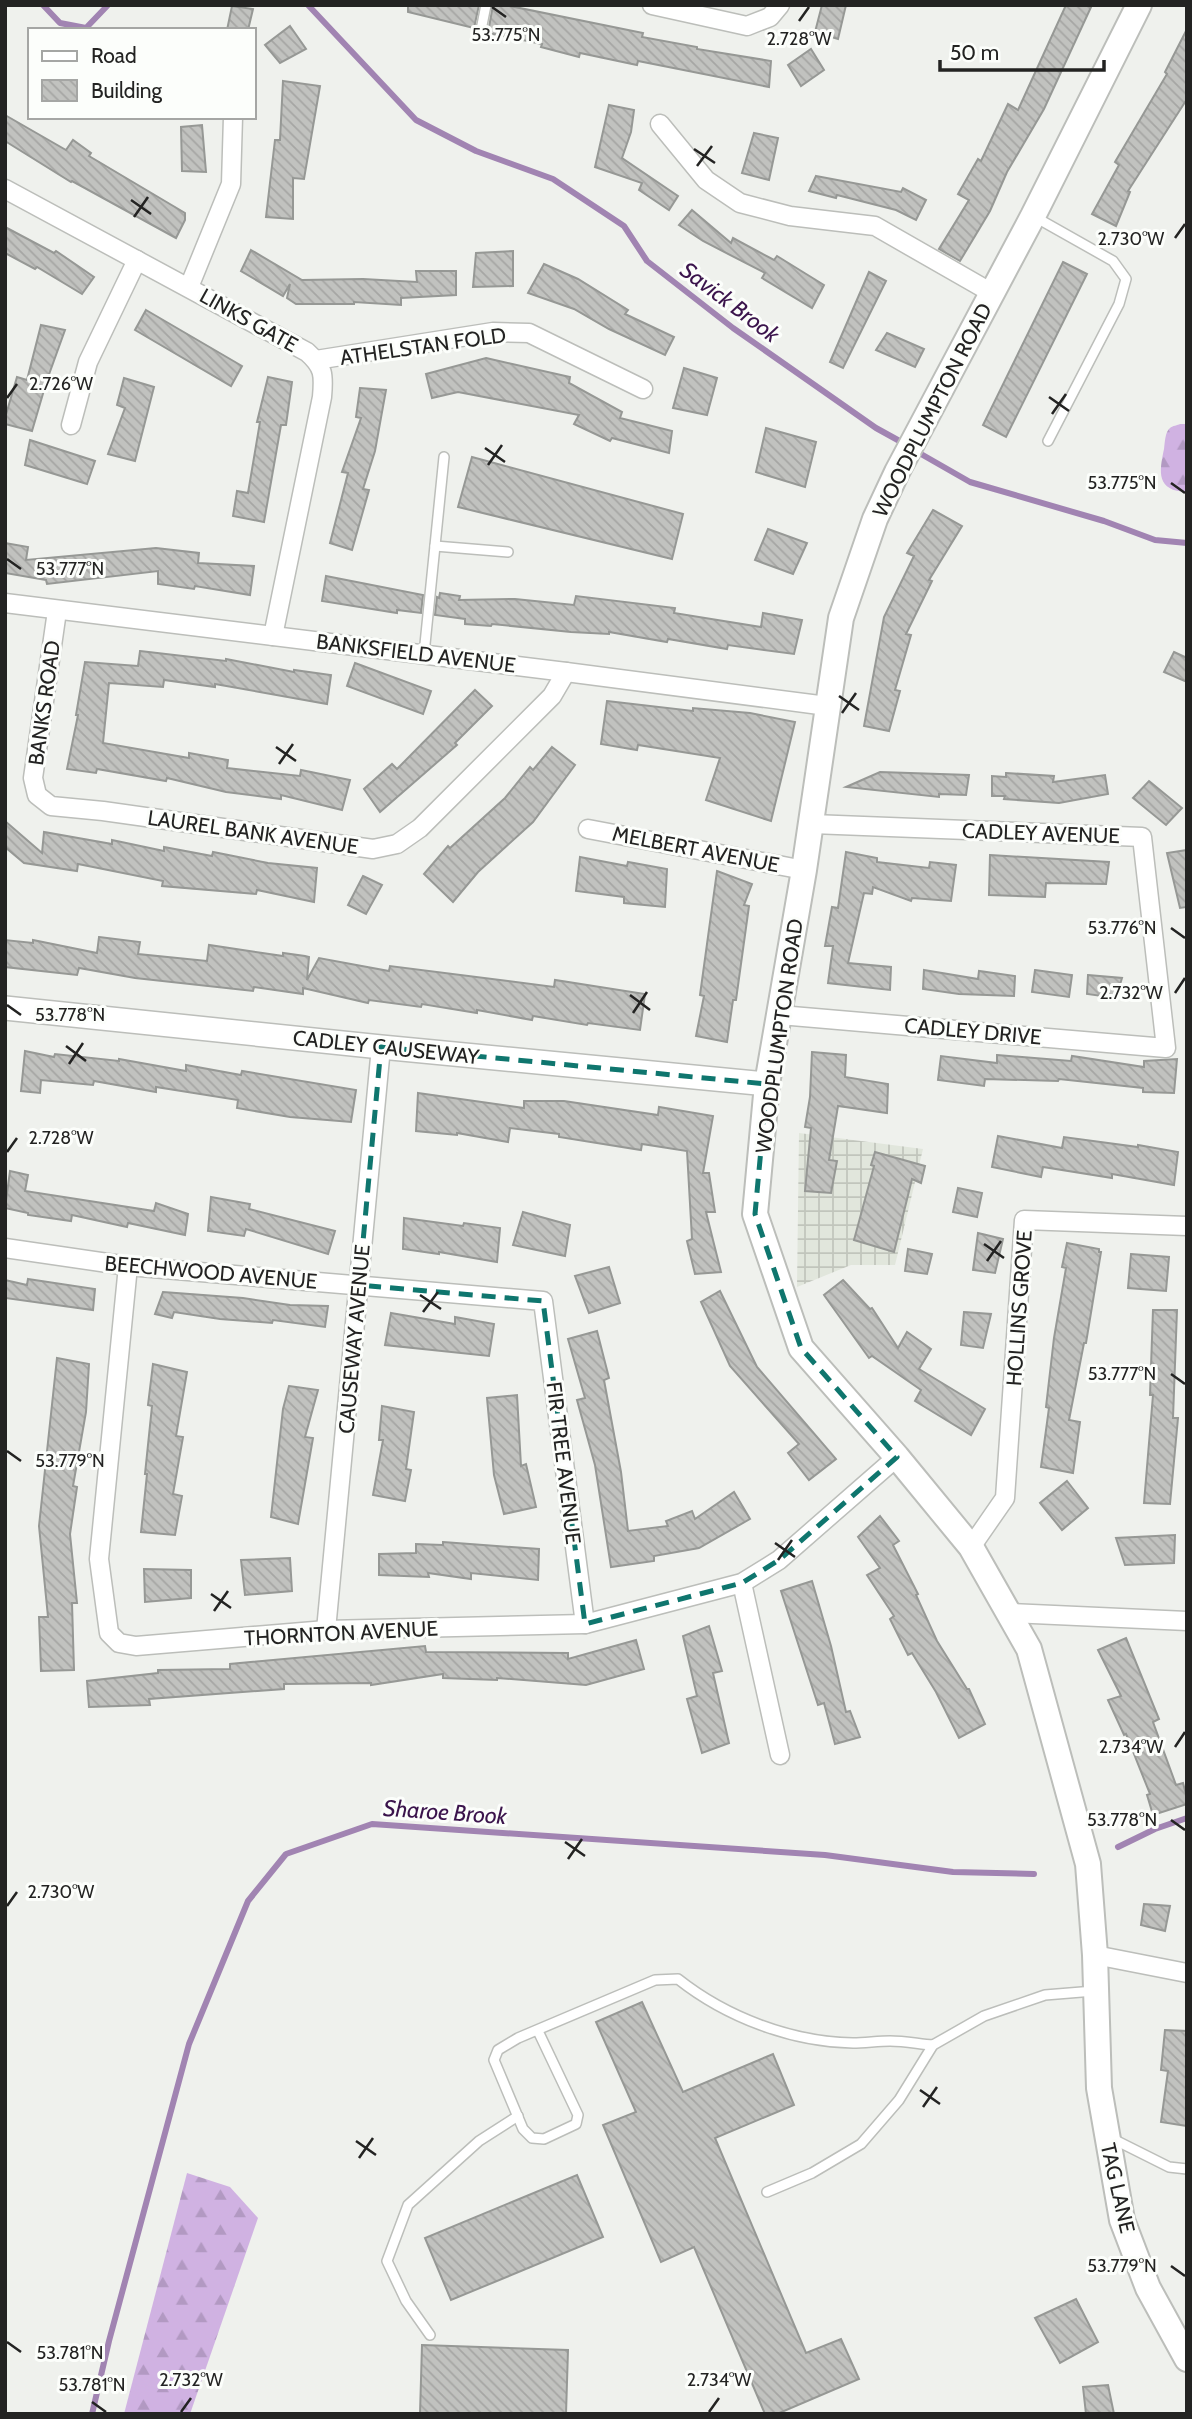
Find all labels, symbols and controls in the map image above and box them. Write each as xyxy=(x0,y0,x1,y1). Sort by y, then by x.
text: 53.775°N xyxy=(472,24,540,46)
legend xyxy=(28,28,256,119)
text: 2.728°W xyxy=(767,28,831,50)
scale bar xyxy=(940,28,1104,72)
text: 50 m xyxy=(950,40,999,65)
text: Road xyxy=(91,43,137,68)
text: Building xyxy=(91,78,163,103)
text: 2.730°W xyxy=(1098,228,1164,250)
water label: Savick Brook xyxy=(675,256,786,349)
street label: LINKS GATE xyxy=(196,283,302,357)
street label: WOODPLUMPTON ROAD xyxy=(867,299,997,521)
street label: ATHELSTAN FOLD xyxy=(338,322,508,370)
text: 2.726°W xyxy=(29,373,93,395)
text: 53.775°N xyxy=(1088,472,1156,494)
text: 53.777°N xyxy=(36,558,104,580)
street label: BANKSFIELD AVENUE xyxy=(315,628,517,678)
street label: BANKS ROAD xyxy=(23,639,65,767)
street label: LAUREL BANK AVENUE xyxy=(146,805,360,859)
street label: CADLEY AVENUE xyxy=(962,818,1120,848)
street label: MELBERT AVENUE xyxy=(610,821,782,877)
street label: WOODPLUMPTON ROAD xyxy=(750,917,808,1155)
text: 53.776°N xyxy=(1088,917,1156,939)
text: 2.732°W xyxy=(1099,982,1163,1004)
text: 53.778°N xyxy=(35,1004,105,1026)
street label: CADLEY DRIVE xyxy=(903,1013,1043,1049)
street label: CADLEY CAUSEWAY xyxy=(292,1025,481,1069)
text: 2.728°W xyxy=(29,1127,93,1149)
street label: HOLLINS GROVE xyxy=(1001,1229,1037,1387)
street label: CAUSEWAY AVENUE xyxy=(333,1243,375,1435)
street label: BEECHWOOD AVENUE xyxy=(104,1250,318,1294)
text: 53.777°N xyxy=(1088,1363,1156,1385)
street label: FIR TREE AVENUE xyxy=(542,1380,586,1546)
text: 53.779°N xyxy=(35,1450,105,1472)
street label: THORNTON AVENUE xyxy=(243,1615,439,1651)
text: 2.734°W xyxy=(1099,1736,1163,1758)
water label: Sharoe Brook xyxy=(382,1794,509,1830)
text: 53.778°N xyxy=(1087,1809,1157,1831)
text: 2.730°W xyxy=(28,1881,94,1903)
street label: TAG LANE xyxy=(1096,2141,1140,2235)
text: 53.779°N xyxy=(1087,2255,1157,2277)
text: 53.781°N xyxy=(37,2342,103,2364)
text: 2.732°W xyxy=(159,2369,223,2391)
text: 2.734°W xyxy=(687,2369,751,2391)
text: 53.781°N xyxy=(59,2374,125,2396)

